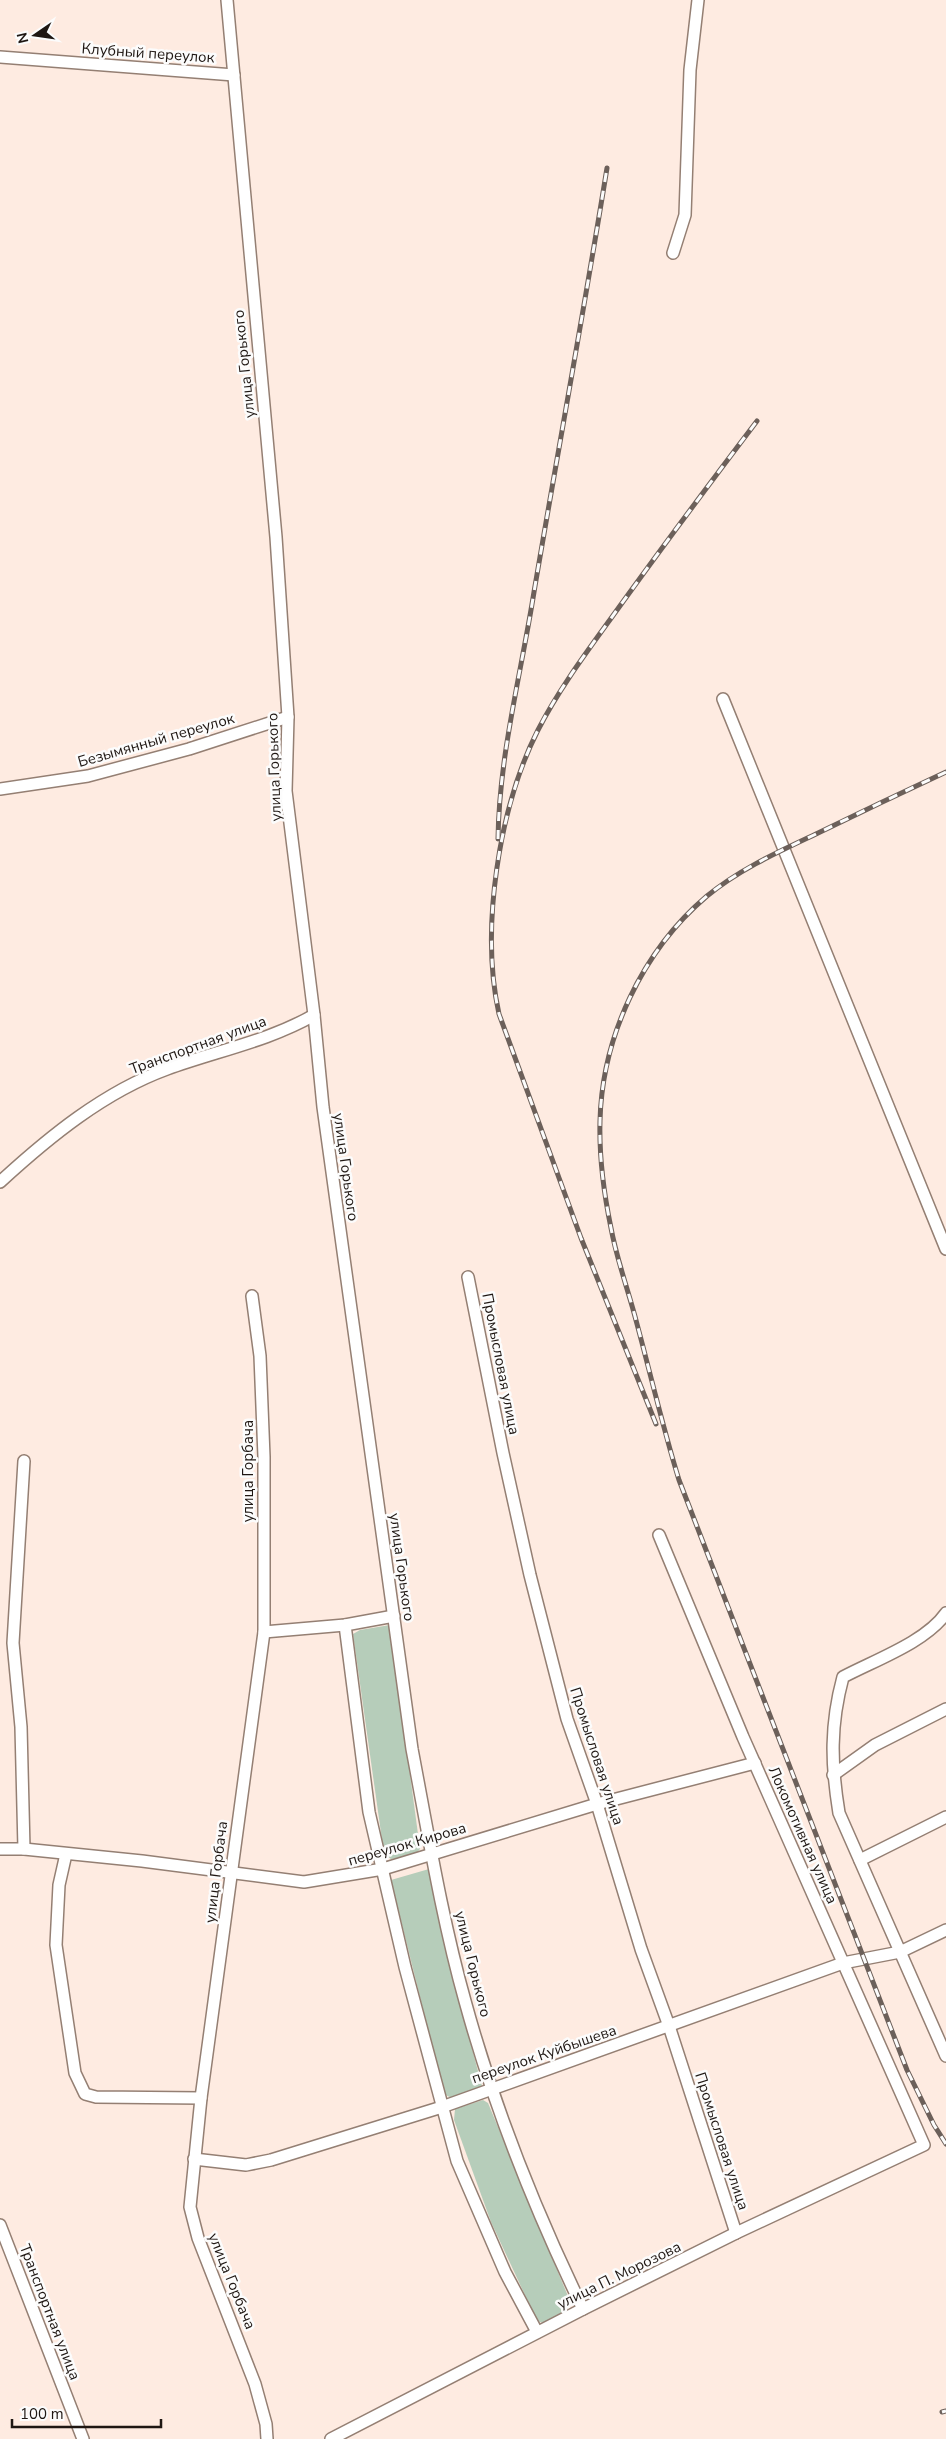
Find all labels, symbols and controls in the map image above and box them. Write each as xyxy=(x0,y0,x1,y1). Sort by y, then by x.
north arrow xyxy=(10,10,60,60)
text: N xyxy=(12,31,33,45)
street label: Клубный переулок xyxy=(81,38,215,68)
street label: улица Горького xyxy=(228,309,260,419)
street label: Безымянный переулок xyxy=(75,708,237,772)
street label: улица Горького xyxy=(262,712,286,822)
street label: Транспортная улица xyxy=(127,1011,269,1079)
street label: улица Горького xyxy=(329,1112,363,1222)
street label: Промысловая улица xyxy=(477,1291,525,1437)
street label: улица Горбача xyxy=(238,1420,258,1522)
street label: улица Горького xyxy=(385,1512,419,1622)
street label: Промысловая улица xyxy=(565,1685,629,1827)
street label: Локомотивная улица xyxy=(764,1763,842,1907)
street label: переулок Кирова xyxy=(346,1818,468,1870)
street label: улица Горбача xyxy=(200,1820,232,1924)
street label: улица Горького xyxy=(450,1909,496,2019)
street label: переулок Куйбышева xyxy=(469,2020,619,2088)
street label: Промысловая улица xyxy=(690,2070,754,2212)
street label: улица Горбача xyxy=(204,2230,260,2332)
street label: улица П. Морозова xyxy=(554,2236,684,2314)
street label: Транспортная улица xyxy=(15,2241,85,2383)
scale bar xyxy=(12,2396,161,2428)
text: 100 m xyxy=(20,2404,64,2424)

